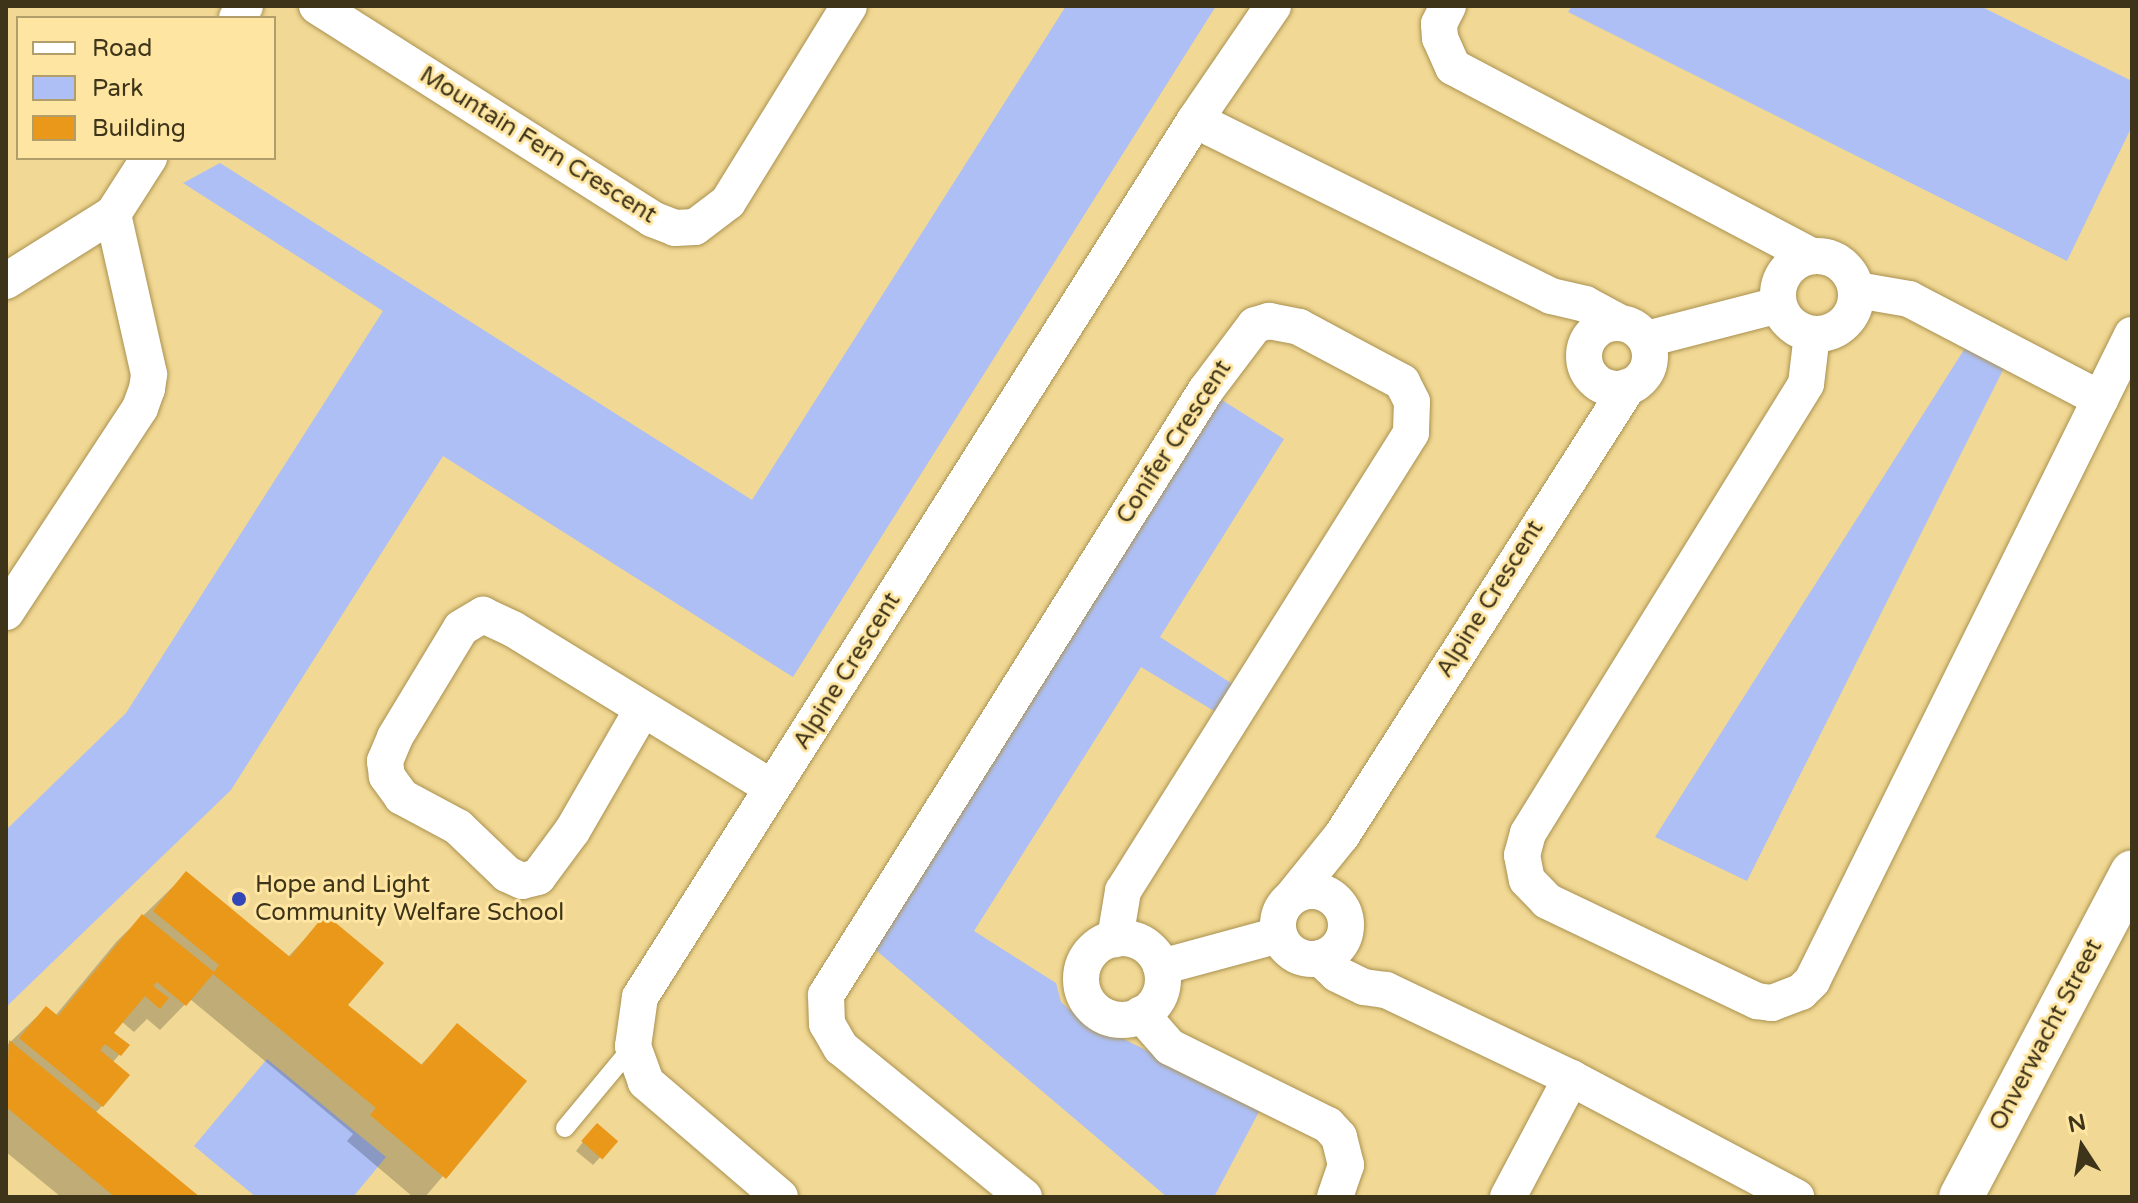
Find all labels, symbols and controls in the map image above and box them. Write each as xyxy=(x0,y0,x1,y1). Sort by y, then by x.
legend xyxy=(16,16,276,160)
text: Road xyxy=(92,34,152,63)
street label: Mountain Fern Crescent xyxy=(414,60,662,230)
text: Park xyxy=(92,74,143,103)
text: Building xyxy=(92,114,186,143)
street label: Conifer Crescent xyxy=(1110,355,1238,529)
street label: Alpine Crescent xyxy=(1430,515,1550,683)
street label: Alpine Crescent xyxy=(787,587,907,755)
place label: Hope and Light Community Welfare School xyxy=(255,871,564,927)
marker: Hope and Light Community Welfare School xyxy=(230,890,248,908)
street label: Onverwacht Street xyxy=(1983,934,2109,1136)
north arrow xyxy=(2042,1107,2122,1187)
text: N xyxy=(2066,1109,2088,1138)

